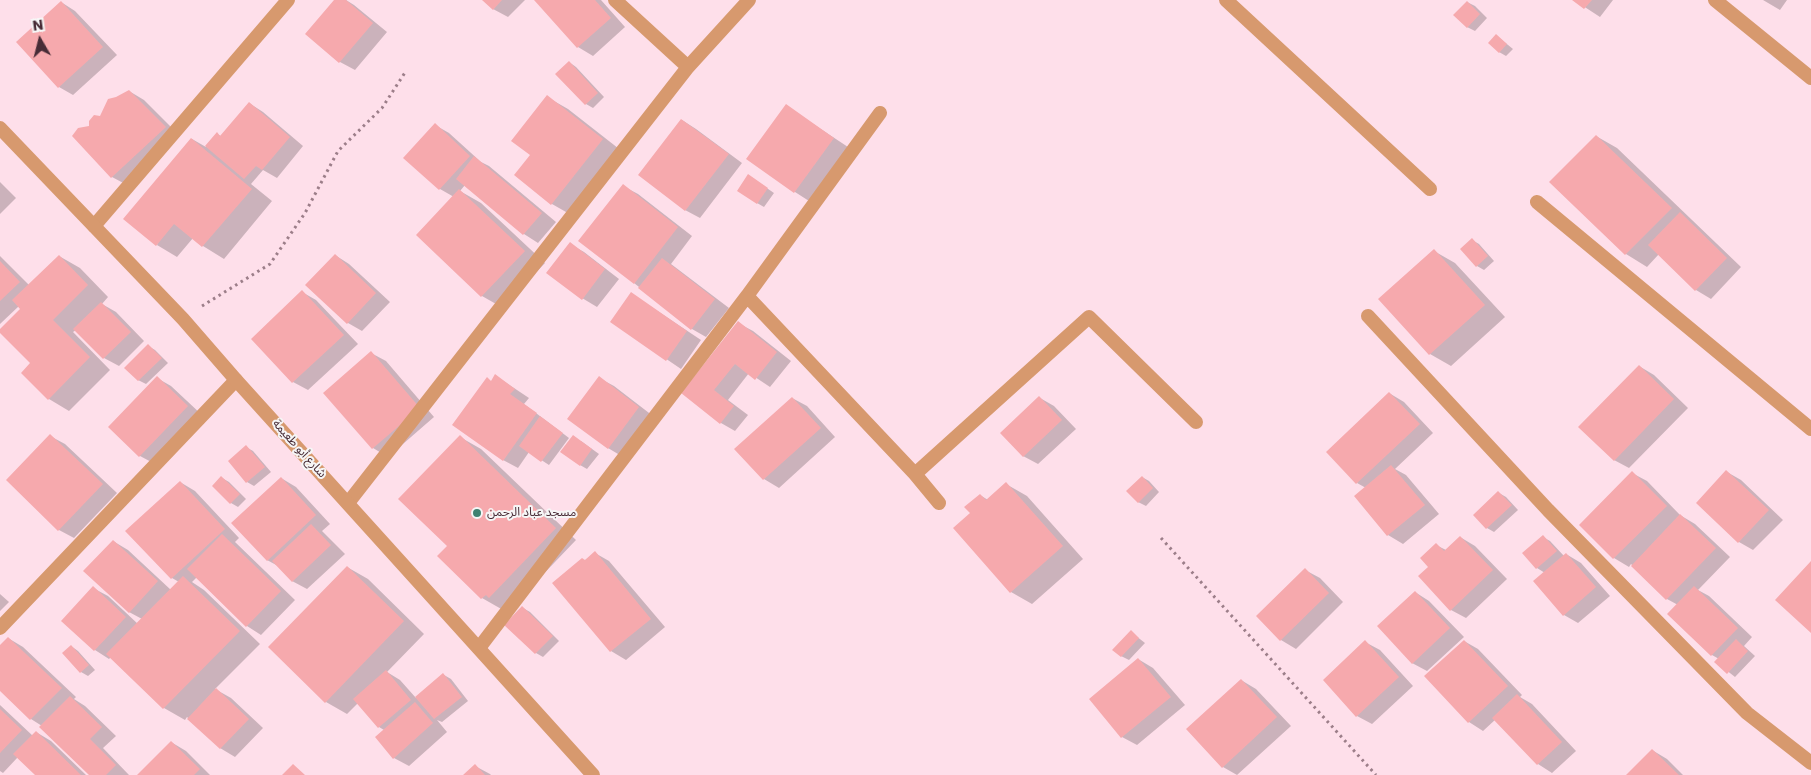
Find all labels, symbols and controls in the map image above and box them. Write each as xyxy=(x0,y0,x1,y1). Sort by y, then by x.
north arrow xyxy=(15,15,65,65)
text: N xyxy=(31,15,45,36)
street label: شارع أبو طعيمة xyxy=(269,417,329,481)
place label: مسجد عباد الرحمن xyxy=(487,506,576,520)
marker: مسجد عباد الرحمن xyxy=(471,507,483,519)

